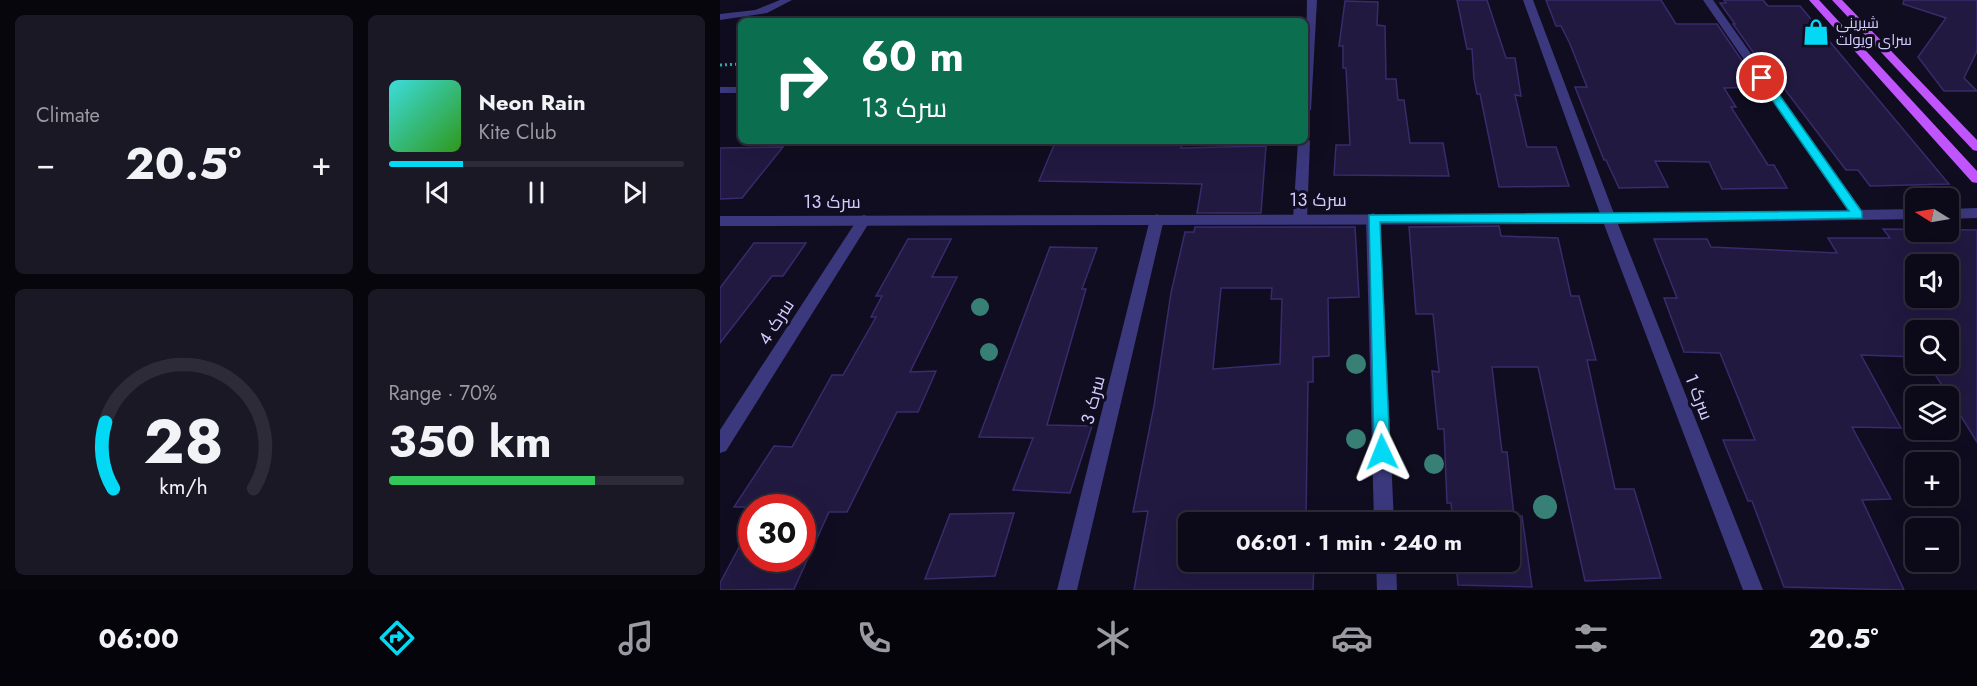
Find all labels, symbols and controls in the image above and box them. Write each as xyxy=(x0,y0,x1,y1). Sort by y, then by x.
place label: شیرینی سرای ویولت xyxy=(1836,12,1912,51)
shop icon: شیرینی سرای ویولت xyxy=(1801,17,1831,47)
text: 60 m xyxy=(861,26,964,87)
icon: right xyxy=(762,42,840,120)
pin xyxy=(1736,52,1787,103)
icon: arrive xyxy=(1745,61,1778,94)
text: Neon Rain xyxy=(479,86,586,118)
text: سرک 13 xyxy=(861,88,947,127)
text: Climate xyxy=(36,101,100,130)
text: Kite Club xyxy=(479,118,556,147)
text: 20.5° xyxy=(125,131,241,196)
text: − xyxy=(36,140,55,187)
text: + xyxy=(311,140,331,187)
icon: previous xyxy=(421,176,454,209)
icon: pause xyxy=(520,176,553,209)
icon: next xyxy=(618,176,651,209)
street label: سرک 13 xyxy=(1289,187,1347,213)
north arrow xyxy=(1905,188,1959,242)
map controls xyxy=(1905,188,1959,572)
street label: سرک 13 xyxy=(803,189,861,215)
button: sound xyxy=(1905,254,1959,308)
street label: سرک 4 xyxy=(751,294,801,350)
button: search xyxy=(1905,320,1959,374)
street label: سرک 1 xyxy=(1678,370,1720,424)
street label: سرک 3 xyxy=(1074,373,1112,427)
text: Range · 70% xyxy=(389,379,497,408)
button: layers xyxy=(1905,386,1959,440)
text: 28 xyxy=(144,396,224,486)
text: 350 km xyxy=(389,409,552,474)
position arrow xyxy=(1350,420,1414,484)
button: + xyxy=(1905,452,1959,506)
text: km/h xyxy=(160,471,208,502)
speed limit sign: 30 xyxy=(738,494,816,572)
button: − xyxy=(1905,518,1959,572)
text: 06:01 · 1 min · 240 m xyxy=(1236,526,1462,558)
icon: directions xyxy=(376,617,418,659)
icon: music xyxy=(615,617,657,659)
icon: phone xyxy=(853,617,895,659)
icon: climate xyxy=(1092,617,1134,659)
icon: car xyxy=(1331,617,1373,659)
icon: filters xyxy=(1570,617,1612,659)
text: 06:00 xyxy=(98,619,179,658)
text: 20.5° xyxy=(1809,619,1879,658)

